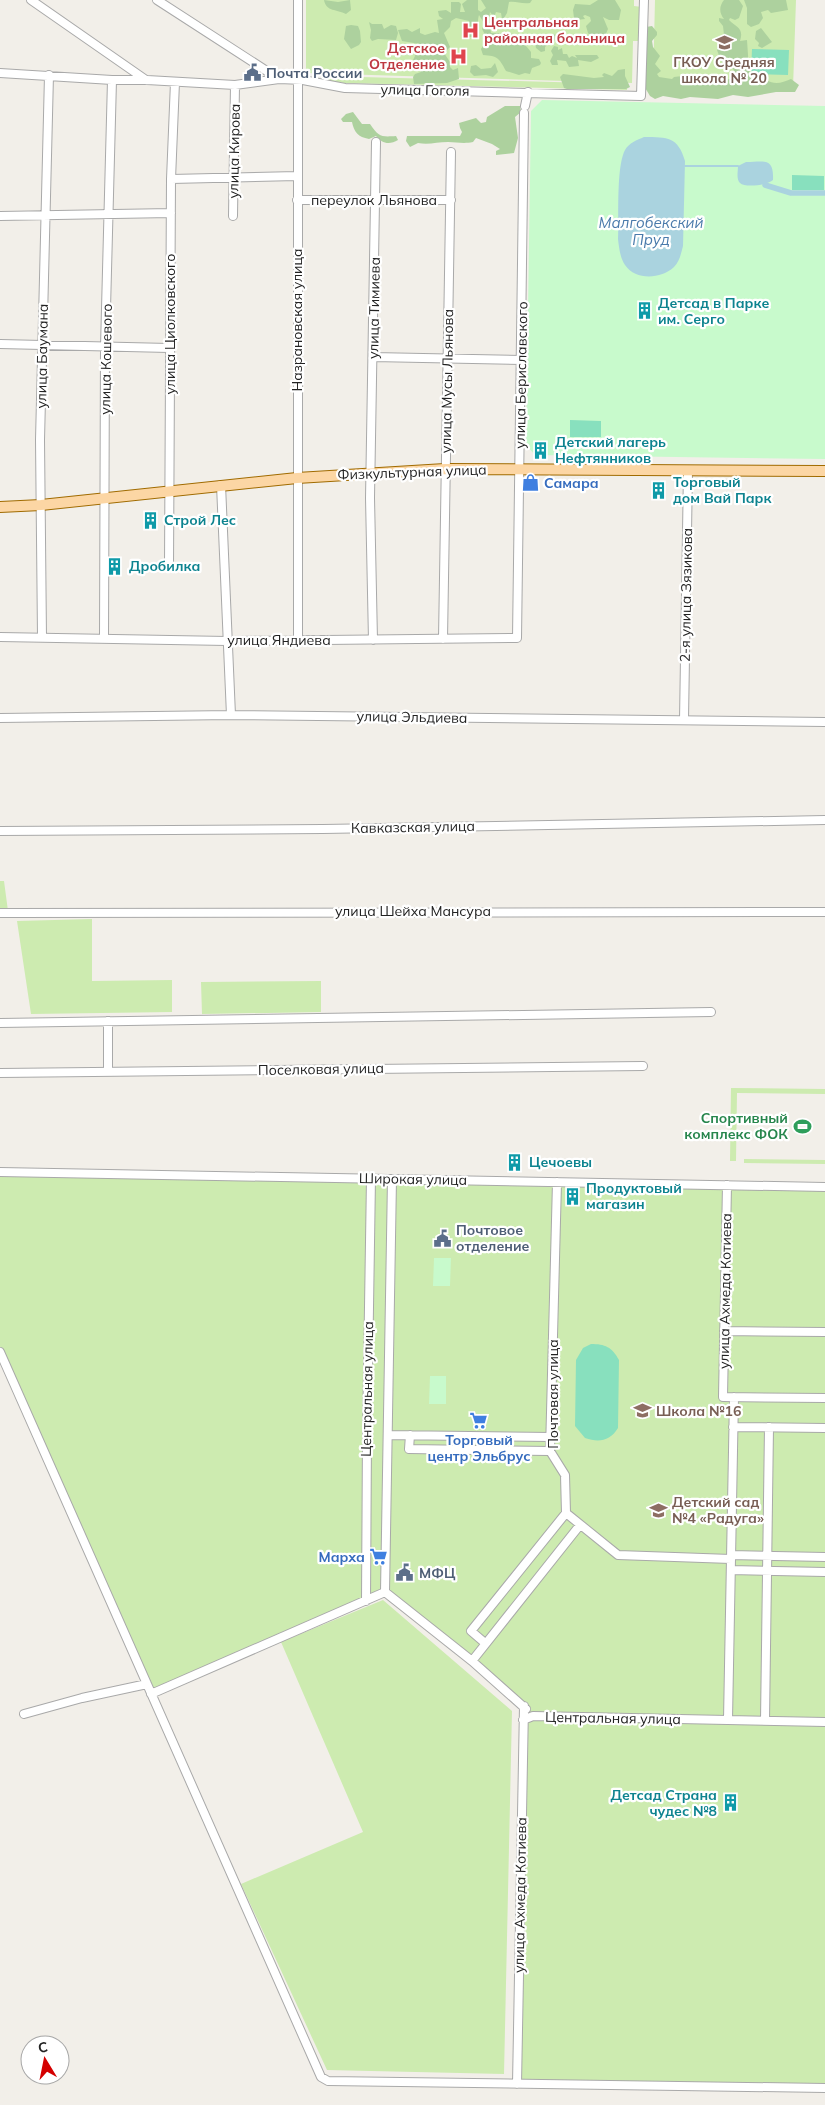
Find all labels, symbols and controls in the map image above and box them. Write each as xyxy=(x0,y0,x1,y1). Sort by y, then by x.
place label: Центральная районная больница xyxy=(484,13,625,47)
hospital icon: Центральная районная больница xyxy=(460,20,480,40)
school or university icon: ГКОУ Средняя школа № 20 xyxy=(714,32,734,52)
place label: Детское Отделение xyxy=(369,39,445,73)
hospital icon: Детское Отделение xyxy=(449,46,469,66)
place label: ГКОУ Средняя школа № 20 xyxy=(673,53,775,87)
public building icon: Почта России xyxy=(242,63,262,83)
place label: Почта России xyxy=(266,64,362,82)
street label: улица Гоголя xyxy=(380,80,470,100)
street label: улица Кирова xyxy=(224,103,244,199)
street label: переулок Льянова xyxy=(311,191,437,209)
water label: Малгобекский Пруд xyxy=(599,213,703,249)
street label: Назрановская улица xyxy=(288,248,306,392)
street label: улица Циолковского xyxy=(161,254,179,394)
street label: улица Тимиева xyxy=(364,257,384,359)
place label: Детсад в Парке им. Серго xyxy=(658,294,769,328)
street label: улица Бериславского xyxy=(511,301,531,449)
building icon: Детсад в Парке им. Серго xyxy=(634,301,654,321)
street label: улица Баумана xyxy=(32,303,52,409)
street label: улица Кошевого xyxy=(96,303,116,415)
street label: улица Мусы Льянова xyxy=(437,309,457,453)
place label: Детский лагерь Нефтянников xyxy=(555,433,666,467)
building icon: Детский лагерь Нефтянников xyxy=(531,440,551,460)
street label: Физкультурная улица xyxy=(337,460,487,484)
shop icon: Самара xyxy=(520,473,540,493)
place label: Торговый дом Вай Парк xyxy=(673,473,772,507)
place label: Самара xyxy=(544,474,599,492)
building icon: Торговый дом Вай Парк xyxy=(649,480,669,500)
building icon: Строй Лес xyxy=(140,510,160,530)
place label: Строй Лес xyxy=(164,511,236,529)
street label: 2-я улица Зязикова xyxy=(676,528,696,662)
building icon: Дробилка xyxy=(105,556,125,576)
place label: Дробилка xyxy=(129,557,200,575)
street label: улица Яндиева xyxy=(227,631,331,649)
street label: улица Эльдиева xyxy=(356,707,468,727)
street label: Кавказская улица xyxy=(351,817,475,837)
street label: улица Шейха Мансура xyxy=(335,902,491,920)
street label: Поселковая улица xyxy=(258,1059,384,1079)
place label: Спортивный комплекс ФОК xyxy=(684,1109,788,1143)
sports icon: Спортивный комплекс ФОК xyxy=(792,1116,812,1136)
building icon: Цечоевы xyxy=(505,1152,525,1172)
place label: Цечоевы xyxy=(529,1153,592,1171)
street label: Широкая улица xyxy=(359,1169,467,1189)
place label: Продуктовый магазин xyxy=(586,1179,682,1213)
building icon: Продуктовый магазин xyxy=(562,1186,582,1206)
street label: улица Ахмеда Котиева xyxy=(715,1213,735,1369)
place label: Почтовое отделение xyxy=(456,1221,530,1255)
public building icon: Почтовое отделение xyxy=(432,1228,452,1248)
street label: Центральная улица xyxy=(357,1321,377,1457)
street label: Почтовая улица xyxy=(544,1339,562,1449)
school or university icon: Школа №16 xyxy=(632,1401,652,1421)
place label: Школа №16 xyxy=(656,1402,741,1420)
supermarket icon: Торговый центр Эльбрус xyxy=(469,1410,489,1430)
place label: Торговый центр Эльбрус xyxy=(427,1431,531,1465)
place label: Детский сад №4 «Радуга» xyxy=(672,1493,764,1527)
school or university icon: Детский сад №4 «Радуга» xyxy=(648,1500,668,1520)
supermarket icon: Марха xyxy=(369,1547,389,1567)
place label: Марха xyxy=(319,1548,365,1566)
public building icon: МФЦ xyxy=(395,1563,415,1583)
place label: МФЦ xyxy=(419,1564,456,1582)
street label: Центральная улица xyxy=(545,1708,681,1728)
place label: Детсад Страна чудес №8 xyxy=(610,1786,717,1820)
building icon: Детсад Страна чудес №8 xyxy=(721,1793,741,1813)
street label: улица Ахмеда Котиева xyxy=(510,1817,530,1973)
north arrow xyxy=(20,2035,70,2085)
text: С xyxy=(36,2038,49,2057)

